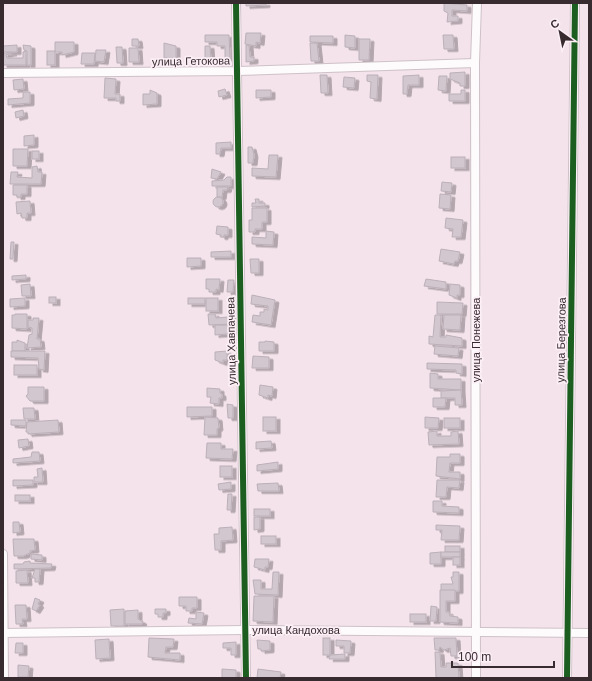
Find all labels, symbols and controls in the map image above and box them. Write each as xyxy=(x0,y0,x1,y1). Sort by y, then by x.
north arrow xyxy=(540,12,580,52)
text: С xyxy=(548,16,561,31)
street label: улица Гетокова xyxy=(152,54,231,68)
street label: улица Хавпачева xyxy=(224,296,238,385)
street label: улица Березгова xyxy=(554,296,568,383)
street label: улица Понежева xyxy=(470,297,482,382)
street label: улица Кандохова xyxy=(252,624,341,636)
scale bar xyxy=(452,643,554,669)
text: 100 m xyxy=(458,650,491,664)

